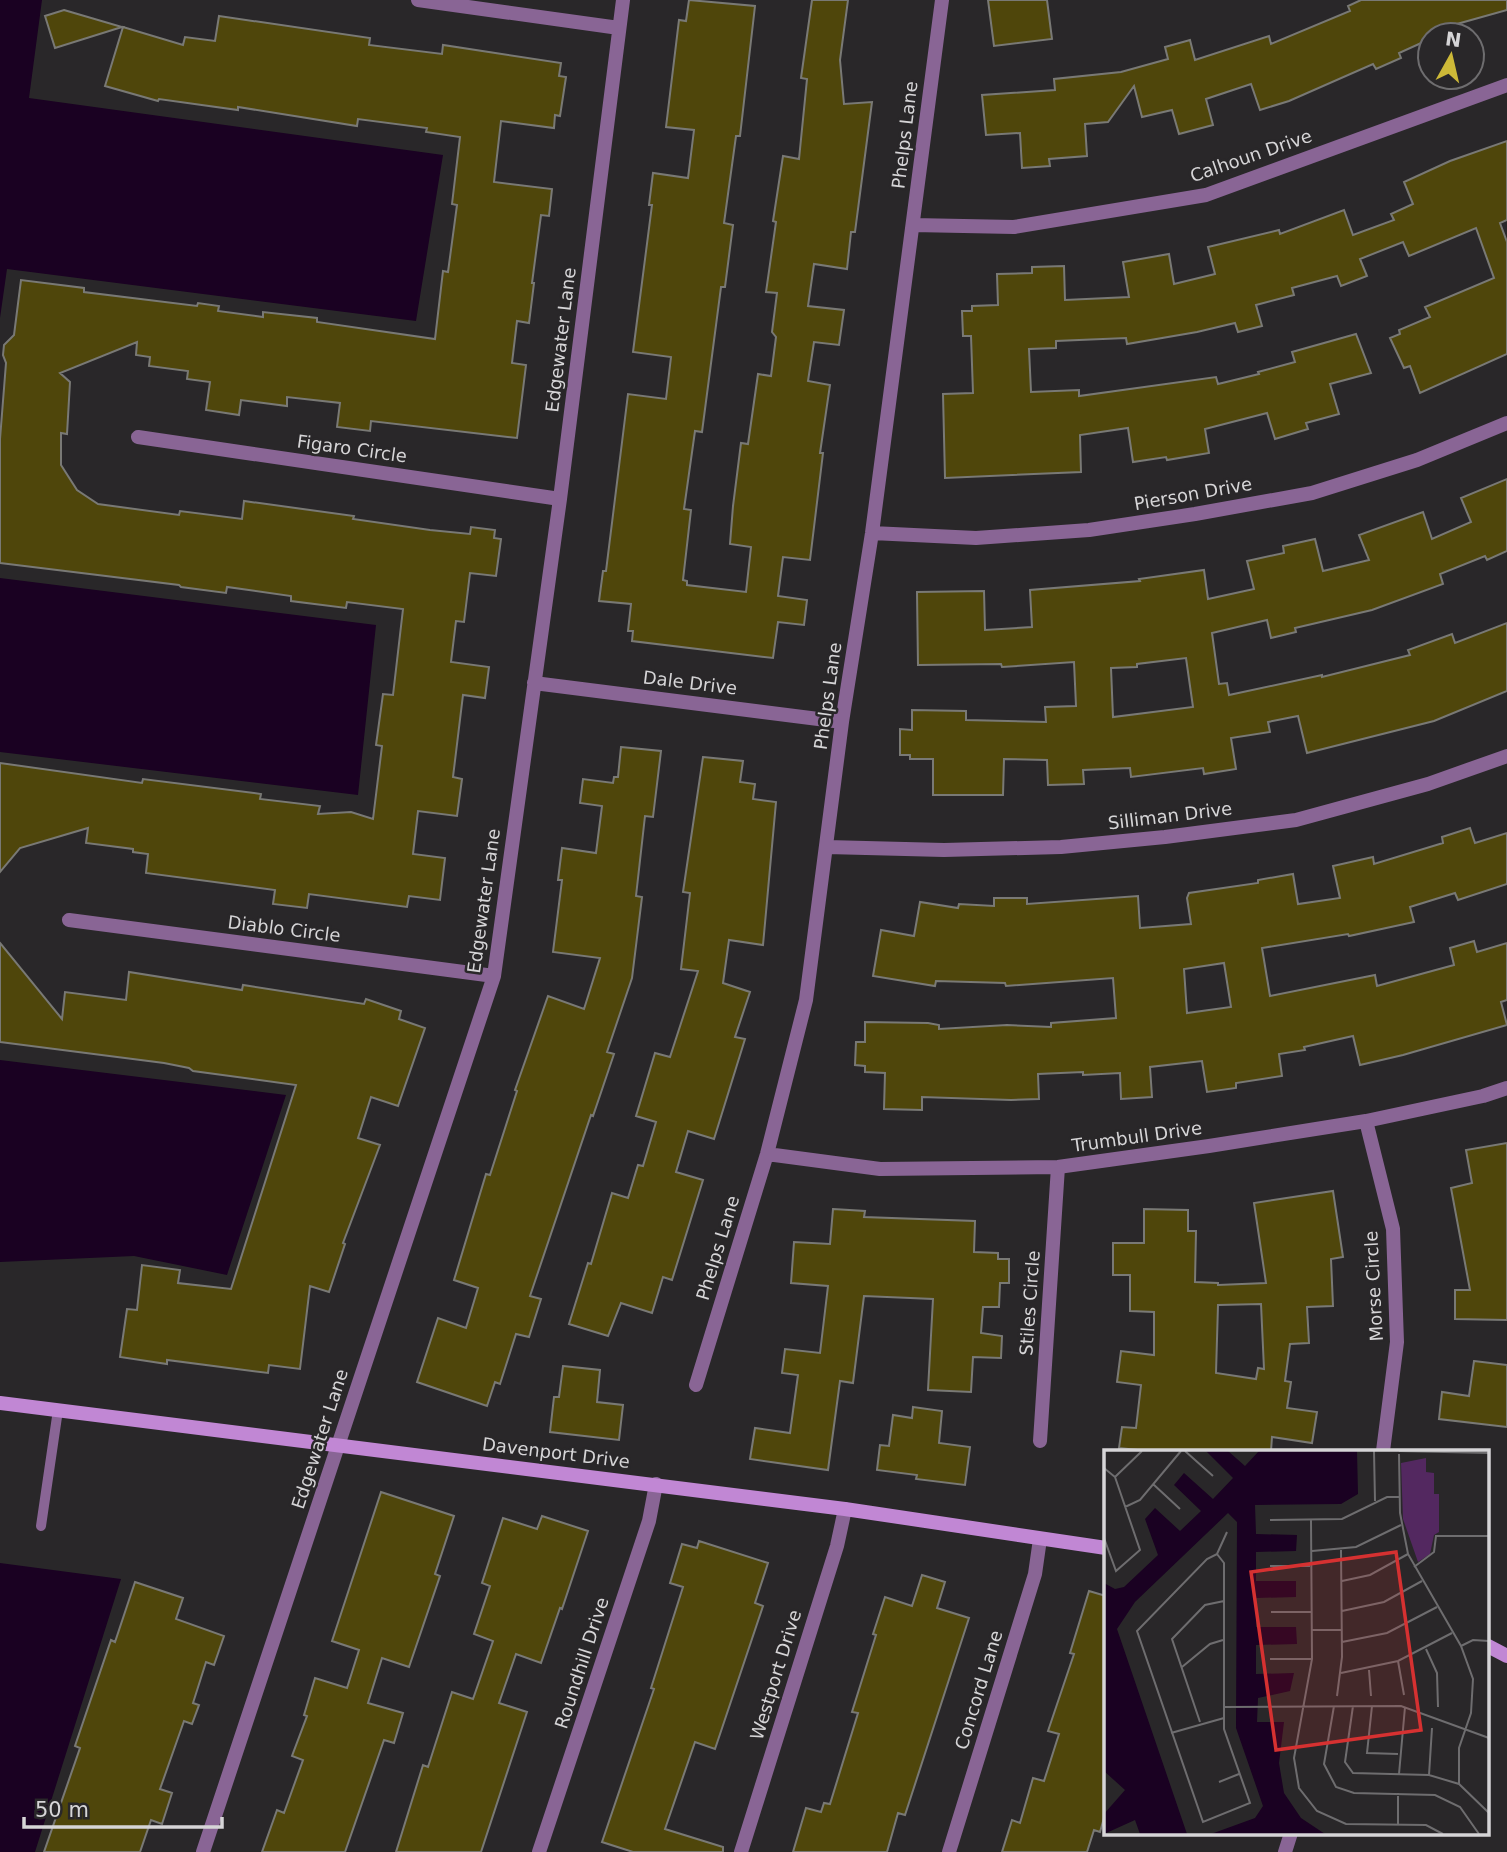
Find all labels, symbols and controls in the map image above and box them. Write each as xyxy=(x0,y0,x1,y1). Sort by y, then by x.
north arrow xyxy=(1416,21,1486,91)
text: N xyxy=(1444,27,1463,51)
street label: Phelps Lane xyxy=(887,80,922,190)
street label: Calhoun Drive xyxy=(1187,125,1315,186)
street label: Edgewater Lane xyxy=(541,266,580,414)
street label: Figaro Circle xyxy=(296,430,408,467)
street label: Pierson Drive xyxy=(1132,473,1254,514)
street label: Phelps Lane xyxy=(810,641,845,751)
street label: Dale Drive xyxy=(642,666,738,699)
street label: Silliman Drive xyxy=(1107,797,1233,834)
street label: Edgewater Lane xyxy=(463,827,504,975)
street label: Diablo Circle xyxy=(226,911,342,946)
street label: Trumbull Drive xyxy=(1069,1117,1203,1156)
street label: Phelps Lane xyxy=(692,1193,743,1303)
street label: Morse Circle xyxy=(1360,1230,1387,1342)
street label: Stiles Circle xyxy=(1015,1250,1044,1356)
street label: Edgewater Lane xyxy=(287,1366,352,1511)
street label: Davenport Drive xyxy=(481,1433,631,1472)
inset map xyxy=(1104,1450,1490,1834)
street label: Roundhill Drive xyxy=(550,1594,613,1731)
street label: Westport Drive xyxy=(746,1607,805,1742)
street label: Concord Lane xyxy=(950,1628,1007,1752)
scale bar xyxy=(24,1786,222,1830)
text: 50 m xyxy=(35,1798,89,1822)

